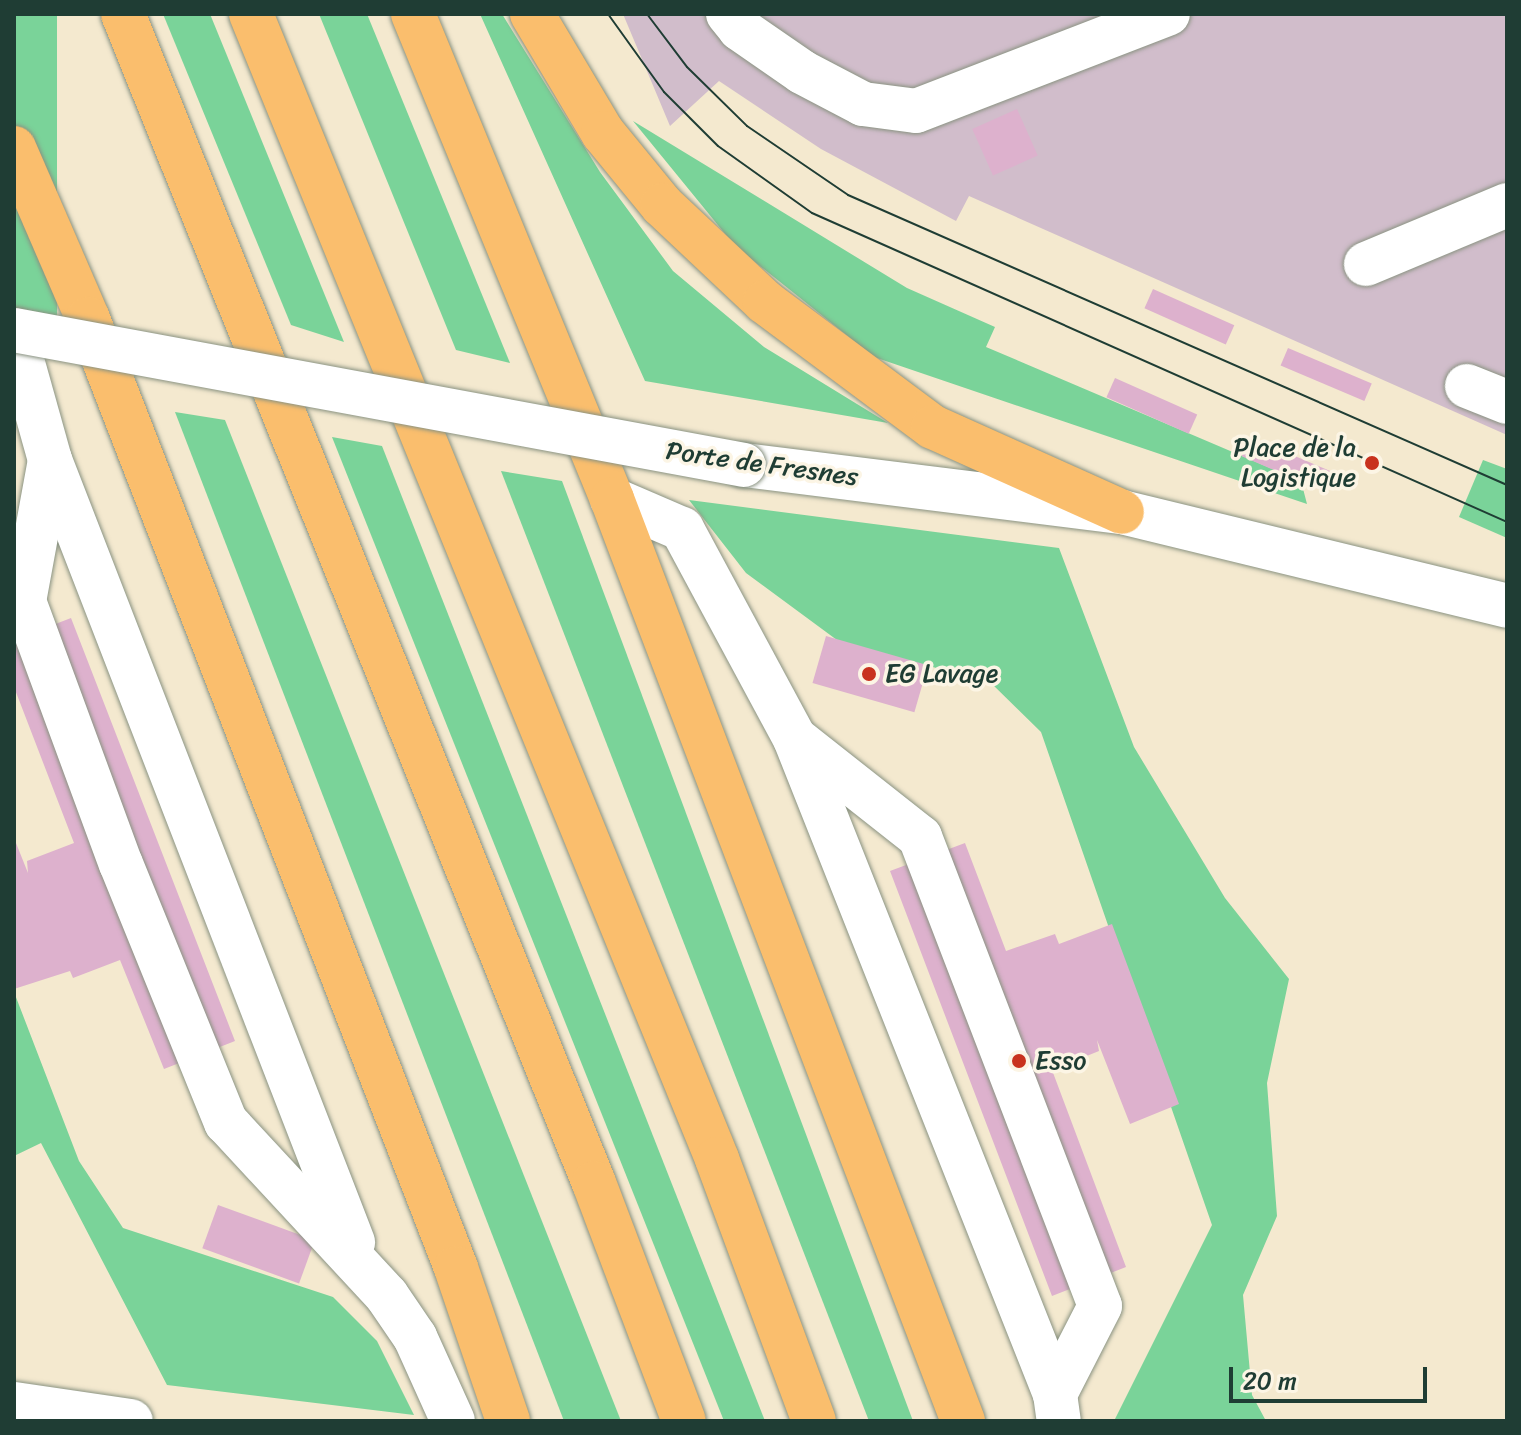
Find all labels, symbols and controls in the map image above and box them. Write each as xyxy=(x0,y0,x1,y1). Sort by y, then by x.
place label: Place de la Logistique xyxy=(1232,432,1356,494)
street label: Porte de Fresnes xyxy=(663,435,861,493)
marker: Place de la Logistique xyxy=(1363,454,1381,472)
place label: EG Lavage xyxy=(885,658,998,690)
marker: EG Lavage xyxy=(860,665,878,683)
place label: Esso xyxy=(1035,1045,1087,1077)
marker: Esso xyxy=(1010,1052,1028,1070)
scale bar xyxy=(1233,1351,1431,1401)
text: 20 m xyxy=(1243,1360,1297,1402)

